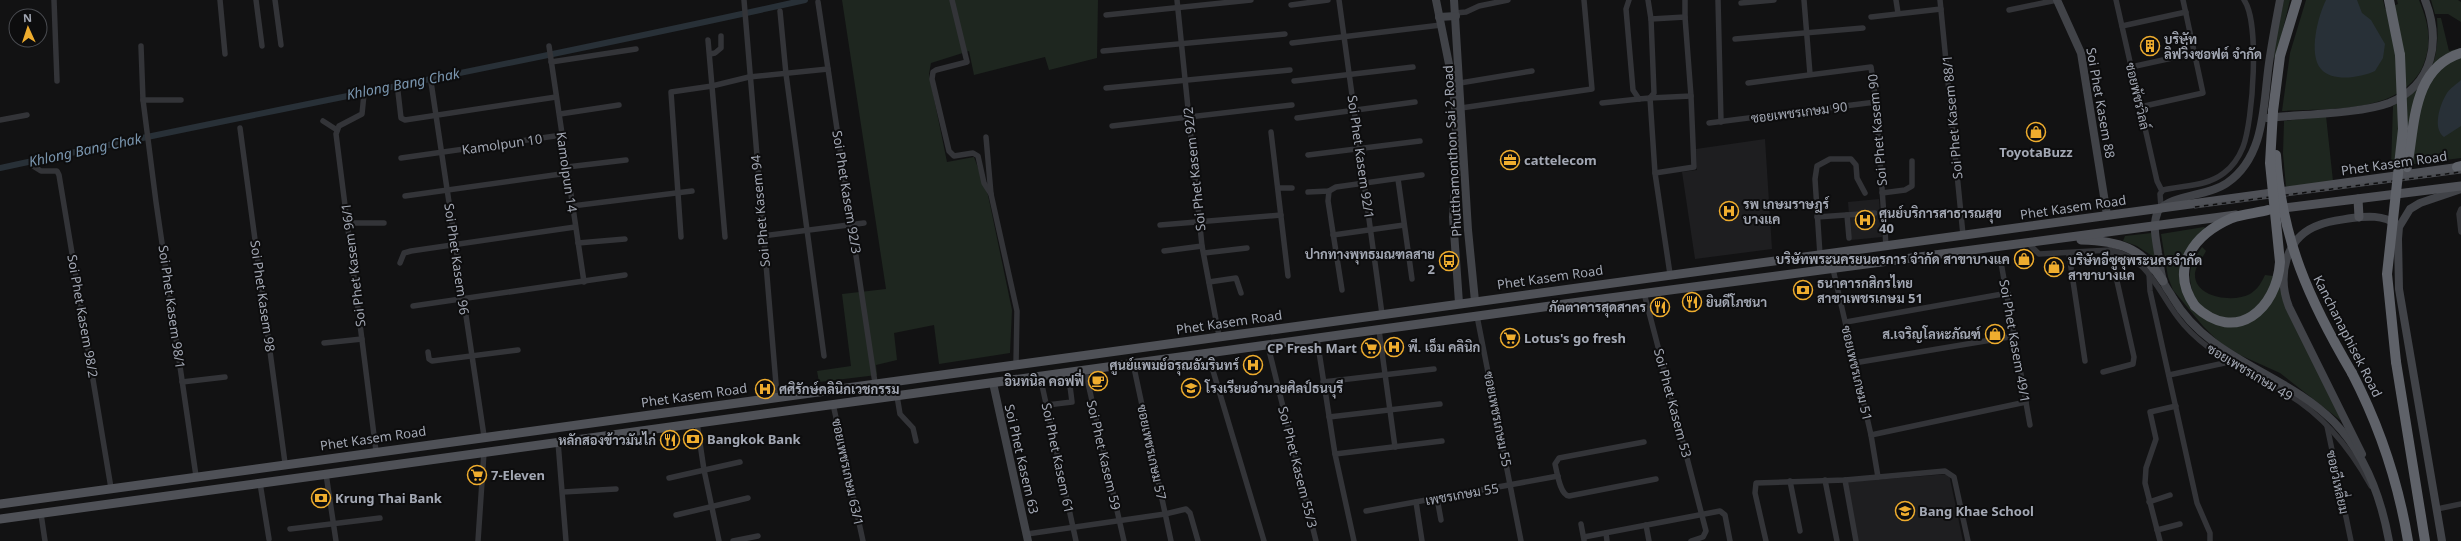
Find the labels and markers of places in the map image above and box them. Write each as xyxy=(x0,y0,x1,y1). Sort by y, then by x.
place label: บริษัท ลิฟวิ่งซอฟต์ จำกัด xyxy=(2164,30,2262,63)
building icon: บริษัท ลิฟวิ่งซอฟต์ จำกัด xyxy=(2139,35,2161,57)
shop icon: ToyotaBuzz xyxy=(2025,121,2047,143)
place label: ToyotaBuzz xyxy=(1999,143,2073,161)
office icon: cattelecom xyxy=(1499,149,1521,171)
place label: cattelecom xyxy=(1524,151,1597,169)
place label: รพ เกษมราษฎร์ บางแค xyxy=(1743,195,1830,228)
hospital icon: รพ เกษมราษฎร์ บางแค xyxy=(1718,200,1740,222)
place label: ศูนย์บริการสาธารณสุข 40 xyxy=(1879,204,2002,237)
hospital icon: ศูนย์บริการสาธารณสุข 40 xyxy=(1854,209,1876,231)
place label: ปากทางพุทธมณฑลสาย 2 xyxy=(1305,245,1435,278)
shop icon: บริษัทพระนครยนตรการ จำกัด สาขาบางแค xyxy=(2013,248,2035,270)
bus stop icon: ปากทางพุทธมณฑลสาย 2 xyxy=(1438,250,1460,272)
place label: บริษัทพระนครยนตรการ จำกัด สาขาบางแค xyxy=(1776,250,2010,268)
place label: บริษัทอีซูซุพระนครจำกัด สาขาบางแค xyxy=(2068,251,2202,284)
shop icon: บริษัทอีซูซุพระนครจำกัด สาขาบางแค xyxy=(2043,256,2065,278)
place label: ธนาคารกสิกรไทย สาขาเพชรเกษม 51 xyxy=(1817,274,1923,307)
bank icon: ธนาคารกสิกรไทย สาขาเพชรเกษม 51 xyxy=(1792,279,1814,301)
restaurant icon: ยินดีโภชนา xyxy=(1681,291,1703,313)
place label: ยินดีโภชนา xyxy=(1706,293,1767,311)
restaurant icon: ภัตตาคารสุดสาคร xyxy=(1649,296,1671,318)
place label: ภัตตาคารสุดสาคร xyxy=(1549,298,1647,318)
shop icon: ส.เจริญโลหะภัณฑ์ xyxy=(1984,323,2006,345)
place label: ส.เจริญโลหะภัณฑ์ xyxy=(1882,325,1982,343)
supermarket icon: Lotus's go fresh xyxy=(1499,327,1521,349)
place label: Lotus's go fresh xyxy=(1524,329,1626,347)
hospital icon: พี. เอ็ม คลินิก xyxy=(1383,336,1405,358)
supermarket icon: CP Fresh Mart xyxy=(1360,337,1382,359)
place label: พี. เอ็ม คลินิก xyxy=(1408,337,1480,356)
place label: CP Fresh Mart xyxy=(1267,339,1357,357)
hospital icon: ศูนย์แพมย์อรุณอัมรินทร์ xyxy=(1242,354,1264,376)
place label: ศูนย์แพมย์อรุณอัมรินทร์ xyxy=(1109,356,1240,376)
place label: อินทนิล คอฟฟี่ xyxy=(1004,369,1084,390)
cafe icon: อินทนิล คอฟฟี่ xyxy=(1087,370,1109,392)
school or university icon: โรงเรียนอำนวยศิลป์ธนบุรี xyxy=(1180,377,1202,399)
hospital icon: ศศิรักษ์คลินิกเวชกรรม xyxy=(754,378,776,400)
place label: โรงเรียนอำนวยศิลป์ธนบุรี xyxy=(1204,379,1343,399)
place label: ศศิรักษ์คลินิกเวชกรรม xyxy=(779,380,899,398)
bank icon: Bangkok Bank xyxy=(682,428,704,450)
restaurant icon: หลักสองข้าวมันไก่ xyxy=(659,429,681,451)
place label: Bangkok Bank xyxy=(707,430,802,448)
place label: หลักสองข้าวมันไก่ xyxy=(558,431,656,449)
supermarket icon: 7-Eleven xyxy=(466,464,488,486)
place label: 7-Eleven xyxy=(491,466,545,484)
bank icon: Krung Thai Bank xyxy=(310,487,332,509)
place label: Krung Thai Bank xyxy=(335,489,443,507)
school or university icon: Bang Khae School xyxy=(1894,500,1916,522)
place label: Bang Khae School xyxy=(1919,502,2034,520)

